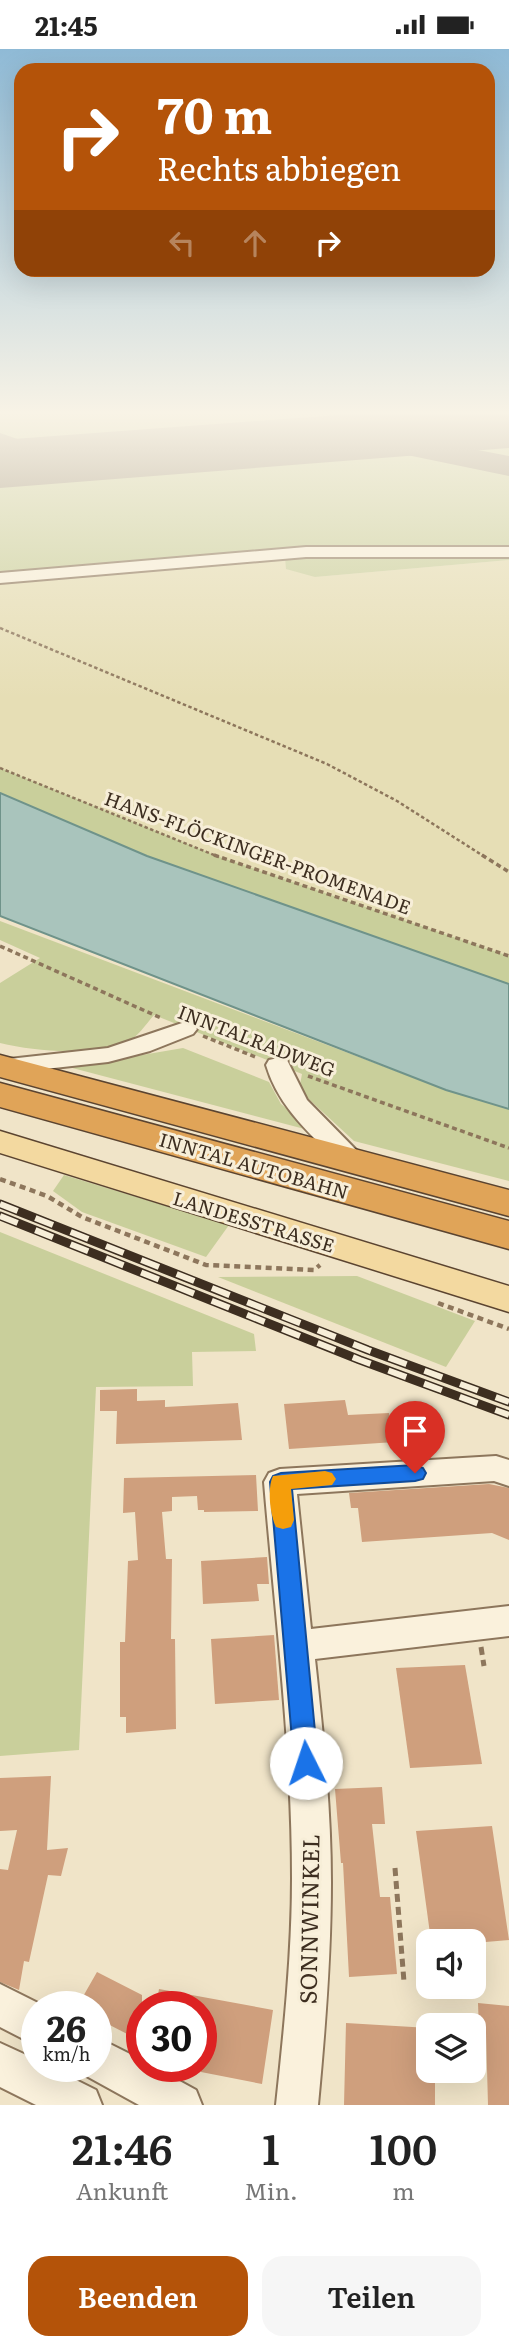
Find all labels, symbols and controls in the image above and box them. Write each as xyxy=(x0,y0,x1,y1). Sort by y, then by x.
text: 21:45 xyxy=(35,5,98,44)
text: 70 m xyxy=(157,76,272,149)
icon: right xyxy=(42,91,133,182)
text: Rechts abbiegen xyxy=(157,143,401,191)
icon: left xyxy=(163,224,201,262)
icon: ahead xyxy=(236,224,274,262)
icon: right xyxy=(309,224,347,262)
street label: HANS-FLÖCKINGER-PROMENADE xyxy=(101,783,415,921)
street label: INNTALRADWEG xyxy=(174,997,340,1083)
street label: INNTAL AUTOBAHN xyxy=(156,1125,352,1205)
street label: LANDESSTRASSE xyxy=(170,1183,338,1259)
pin xyxy=(385,1401,445,1473)
icon: arrive xyxy=(396,1412,434,1450)
position arrow xyxy=(269,1726,343,1800)
street label: SONNWINKEL xyxy=(290,1834,326,2004)
map controls xyxy=(416,1929,486,2083)
button: sound xyxy=(416,1929,486,1999)
speed limit sign: 30 xyxy=(126,1991,217,2082)
text: 26 xyxy=(47,2001,86,2053)
button: layers xyxy=(416,2013,486,2083)
text: km/h xyxy=(43,2040,90,2067)
text: 21:46 xyxy=(72,2116,172,2178)
text: 1 xyxy=(262,2116,280,2178)
text: 100 xyxy=(370,2116,437,2178)
text: Ankunft xyxy=(76,2173,168,2207)
text: Min. xyxy=(244,2173,298,2207)
text: m xyxy=(392,2173,414,2207)
button: Beenden xyxy=(28,2256,248,2336)
button: Teilen xyxy=(262,2256,481,2336)

